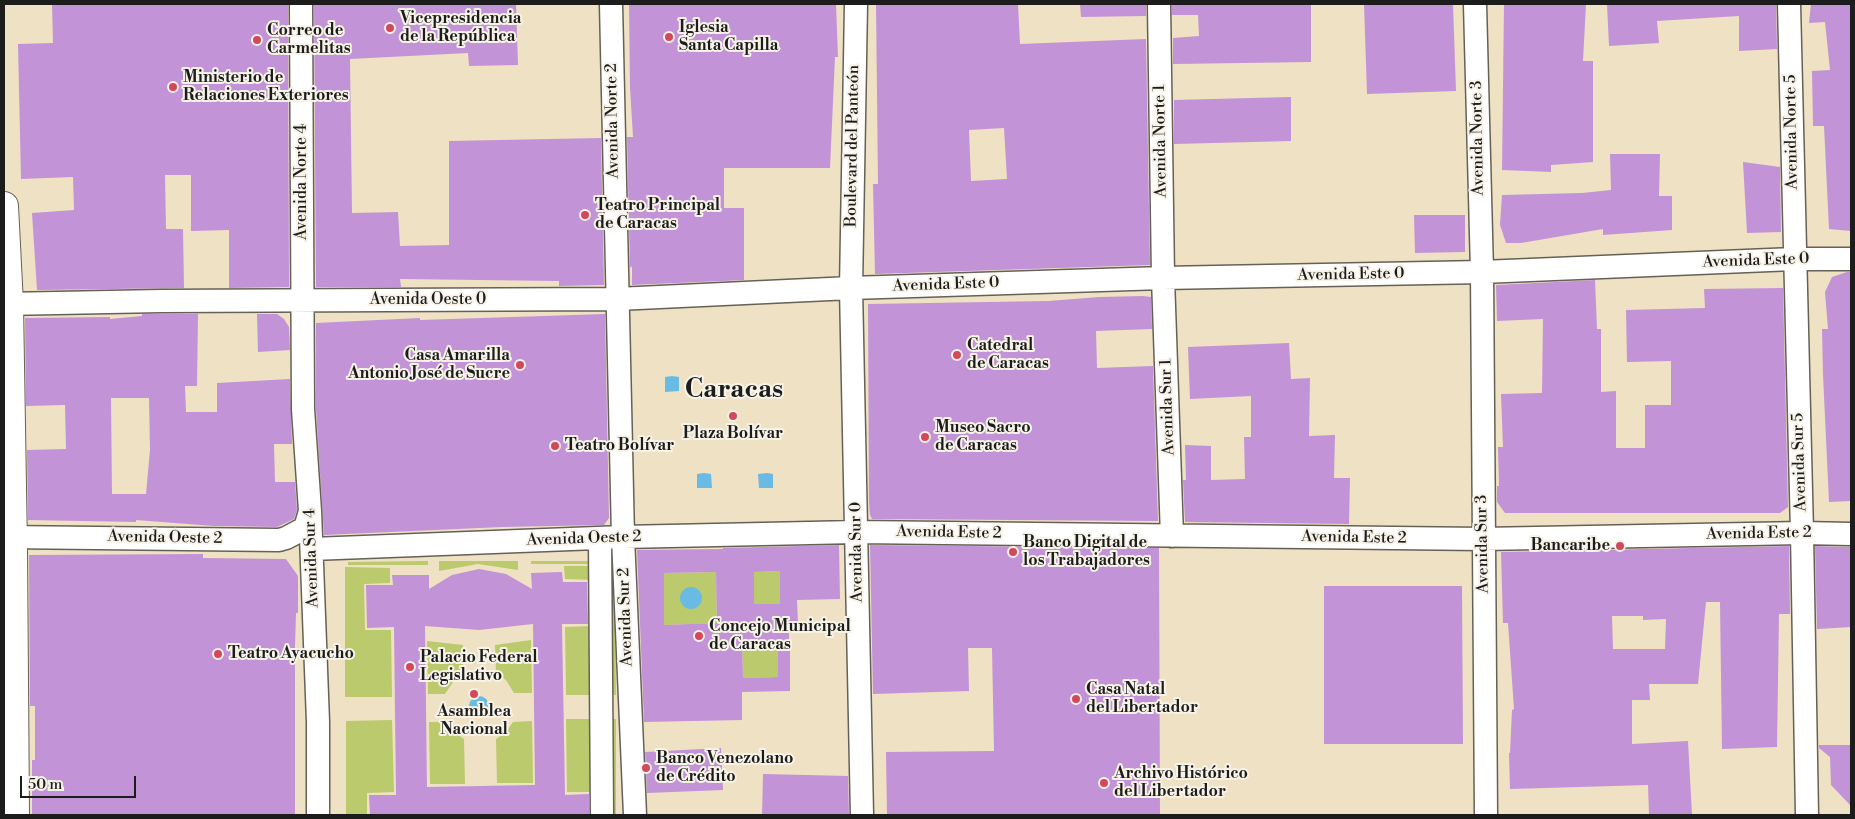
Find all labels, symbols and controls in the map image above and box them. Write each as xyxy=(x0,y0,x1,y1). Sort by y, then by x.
place label: Vicepresidencia de la República xyxy=(400,9,521,47)
place label: Iglesia Santa Capilla xyxy=(679,18,778,56)
place label: Correo de Carmelitas xyxy=(267,21,351,59)
marker: Vicepresidencia de la República xyxy=(384,22,396,34)
marker: Iglesia Santa Capilla xyxy=(663,31,675,43)
marker: Correo de Carmelitas xyxy=(251,34,263,46)
street label: Avenida Norte 2 xyxy=(602,63,624,179)
street label: Boulevard del Panteón xyxy=(842,65,864,227)
place label: Ministerio de Relaciones Exteriores xyxy=(183,68,349,106)
street label: Avenida Norte 5 xyxy=(1781,74,1803,190)
street label: Avenida Norte 3 xyxy=(1467,80,1489,196)
marker: Ministerio de Relaciones Exteriores xyxy=(167,81,179,93)
street label: Avenida Norte 1 xyxy=(1150,84,1172,198)
street label: Avenida Norte 4 xyxy=(292,124,312,240)
place label: Teatro Principal de Caracas xyxy=(595,196,720,234)
marker: Teatro Principal de Caracas xyxy=(579,209,591,221)
street label: Avenida Este 0 xyxy=(1702,250,1810,272)
street label: Avenida Este 0 xyxy=(1297,264,1405,286)
street label: Avenida Este 0 xyxy=(892,274,1000,296)
street label: Avenida Oeste 0 xyxy=(370,290,486,310)
place label: Catedral de Caracas xyxy=(967,336,1049,374)
place label: Casa Amarilla Antonio José de Sucre xyxy=(348,346,510,384)
marker: Catedral de Caracas xyxy=(951,349,963,361)
street label: Avenida Sur 1 xyxy=(1157,358,1179,456)
marker: Casa Amarilla Antonio José de Sucre xyxy=(514,359,526,371)
district label: Caracas xyxy=(685,375,783,407)
marker: Plaza Bolívar xyxy=(727,410,739,422)
street label: Avenida Sur 5 xyxy=(1789,412,1811,512)
place label: Museo Sacro de Caracas xyxy=(935,418,1031,456)
place label: Plaza Bolívar xyxy=(683,424,783,444)
marker: Museo Sacro de Caracas xyxy=(919,431,931,443)
place label: Teatro Bolívar xyxy=(565,436,674,456)
marker: Teatro Bolívar xyxy=(549,440,561,452)
street label: Avenida Sur 3 xyxy=(1473,495,1493,593)
street label: Avenida Sur 0 xyxy=(847,502,867,602)
street label: Avenida Sur 4 xyxy=(301,508,323,608)
street label: Avenida Este 2 xyxy=(896,522,1002,544)
street label: Avenida Este 2 xyxy=(1706,523,1812,545)
street label: Avenida Oeste 2 xyxy=(107,527,223,549)
street label: Avenida Oeste 2 xyxy=(526,527,642,551)
street label: Avenida Este 2 xyxy=(1301,527,1407,549)
place label: Banco Digital de los Trabajadores xyxy=(1023,533,1150,571)
place label: Bancaribe xyxy=(1530,536,1610,556)
marker: Bancaribe xyxy=(1614,540,1626,552)
marker: Banco Digital de los Trabajadores xyxy=(1007,546,1019,558)
street label: Avenida Sur 2 xyxy=(615,567,637,667)
place label: Concejo Municipal de Caracas xyxy=(709,617,851,655)
marker: Concejo Municipal de Caracas xyxy=(693,630,705,642)
place label: Teatro Ayacucho xyxy=(228,644,354,664)
marker: Teatro Ayacucho xyxy=(212,648,224,660)
place label: Palacio Federal Legislativo xyxy=(420,648,538,686)
marker: Palacio Federal Legislativo xyxy=(404,661,416,673)
place label: Casa Natal del Libertador xyxy=(1086,680,1198,718)
marker: Asamblea Nacional xyxy=(468,688,480,700)
marker: Casa Natal del Libertador xyxy=(1070,693,1082,705)
place label: Asamblea Nacional xyxy=(437,702,511,740)
place label: Banco Venezolano de Crédito xyxy=(656,749,793,787)
marker: Banco Venezolano de Crédito xyxy=(640,762,652,774)
place label: Archivo Histórico del Libertador xyxy=(1114,764,1248,802)
scale bar xyxy=(22,766,139,798)
text: 50 m xyxy=(28,775,62,794)
marker: Archivo Histórico del Libertador xyxy=(1098,777,1110,789)

